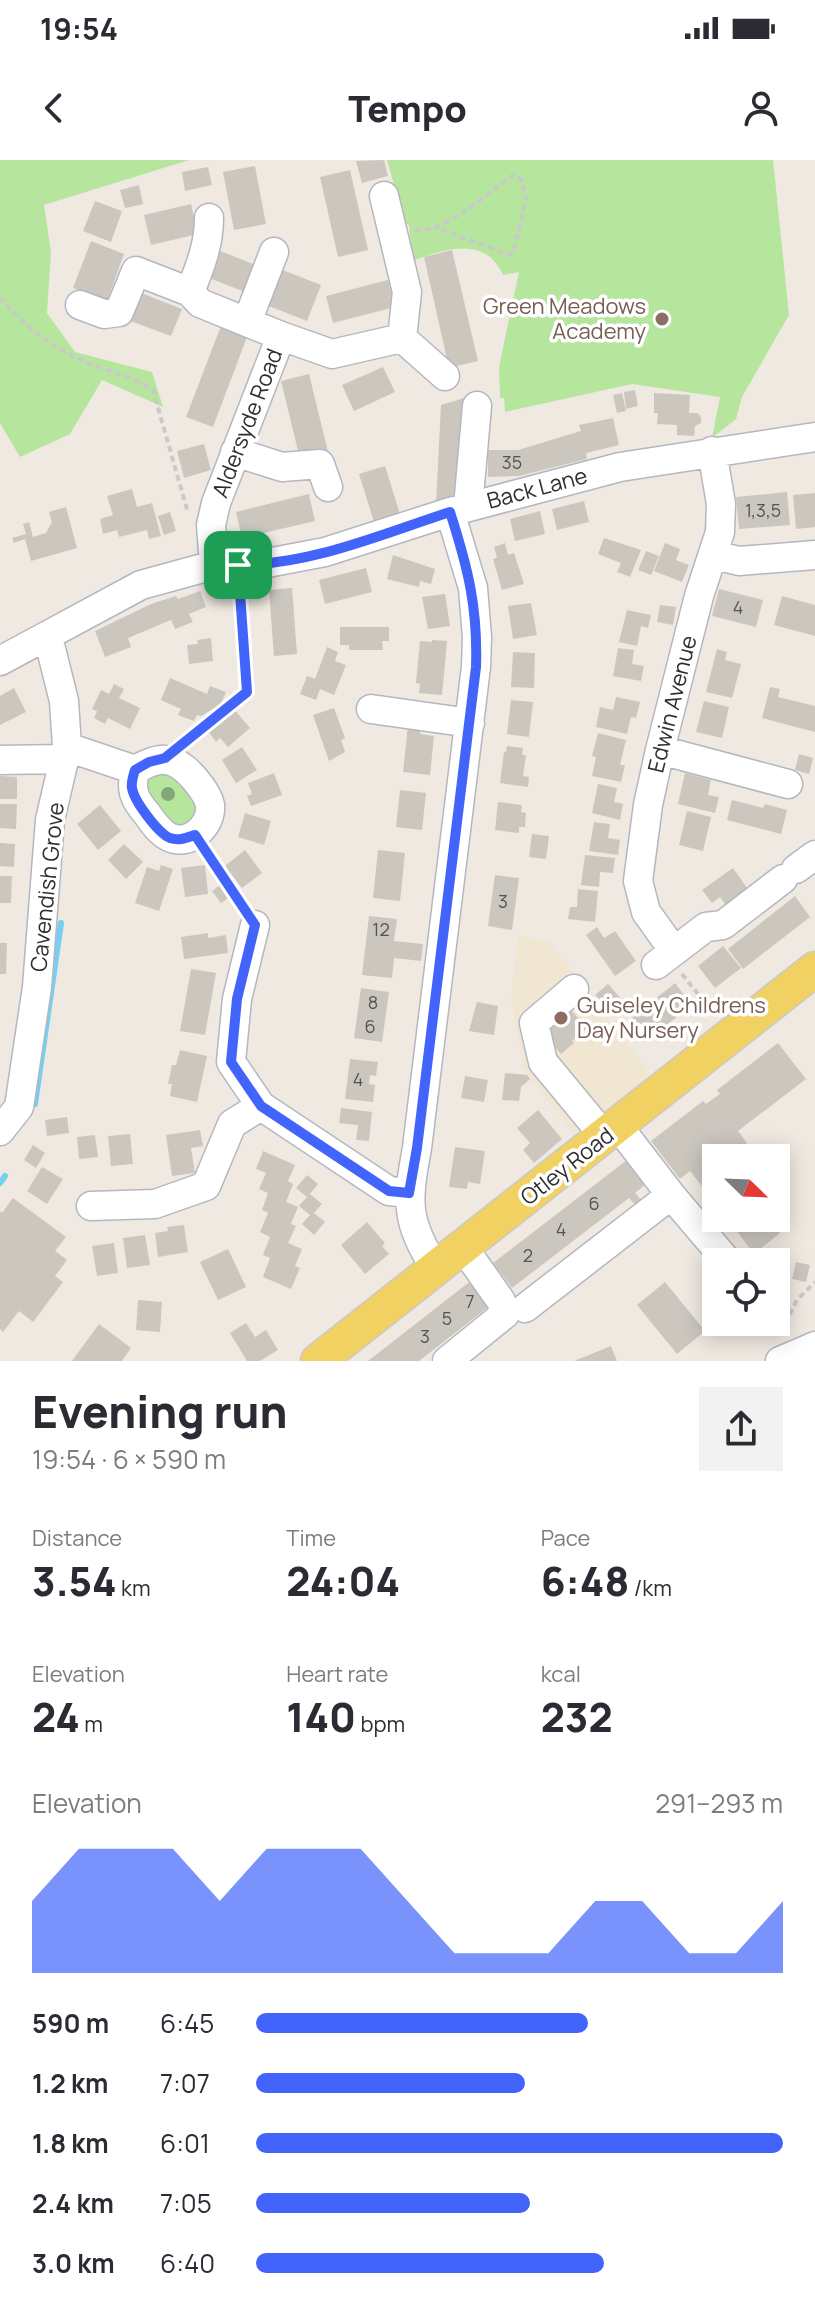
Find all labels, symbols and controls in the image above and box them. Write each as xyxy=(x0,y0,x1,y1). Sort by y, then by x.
text: 19:54 xyxy=(40,8,118,49)
text: Tempo xyxy=(348,84,467,133)
icon: back xyxy=(32,86,76,130)
icon: person xyxy=(739,86,783,130)
place label: Green Meadows Academy xyxy=(483,291,646,346)
marker: Green Meadows Academy xyxy=(653,310,671,328)
street label: Aldersyde Road xyxy=(205,344,289,502)
house number: 35 xyxy=(502,450,522,474)
street label: Back Lane xyxy=(484,460,591,516)
house number: 1,3,5 xyxy=(745,498,781,522)
pin xyxy=(204,531,272,599)
icon: arrive xyxy=(216,543,260,587)
house number: 4 xyxy=(733,595,743,619)
street label: Edwin Avenue xyxy=(640,632,704,776)
street label: Cavendish Grove xyxy=(23,801,71,973)
house number: 3 xyxy=(498,889,508,913)
house number: 12 xyxy=(372,917,390,941)
house number: 8 xyxy=(368,990,378,1014)
place label: Guiseley Childrens Day Nursery xyxy=(577,990,766,1045)
marker: Guiseley Childrens Day Nursery xyxy=(552,1009,570,1027)
house number: 6 xyxy=(364,1014,376,1038)
house number: 4 xyxy=(353,1067,363,1091)
street label: Otley Road xyxy=(514,1120,620,1212)
north arrow xyxy=(702,1144,790,1232)
map controls xyxy=(702,1144,790,1336)
house number: 6 xyxy=(588,1191,600,1215)
house number: 4 xyxy=(556,1217,566,1241)
house number: 2 xyxy=(523,1243,533,1267)
button: locate xyxy=(702,1248,790,1336)
house number: 7 xyxy=(465,1289,475,1313)
house number: 5 xyxy=(442,1306,452,1330)
house number: 3 xyxy=(420,1324,430,1348)
text: Evening run xyxy=(32,1381,288,1441)
button: share xyxy=(699,1387,783,1471)
text: 19:54 · 6 × 590 m xyxy=(32,1441,226,1477)
text: Distance xyxy=(32,1523,122,1553)
text: Time xyxy=(286,1523,336,1553)
text: Pace xyxy=(541,1523,590,1553)
text: 3.54 xyxy=(32,1553,117,1608)
text: 24:04 xyxy=(286,1553,400,1608)
text: 6:48 xyxy=(541,1553,629,1608)
text: km xyxy=(117,1573,151,1603)
text: /km xyxy=(629,1573,672,1603)
text: Elevation xyxy=(32,1659,125,1689)
text: Heart rate xyxy=(286,1659,388,1689)
text: kcal xyxy=(541,1659,581,1689)
text: 24 xyxy=(32,1689,80,1744)
text: 140 xyxy=(286,1689,356,1744)
text: 232 xyxy=(541,1689,613,1744)
text: m xyxy=(80,1709,103,1739)
text: bpm xyxy=(356,1709,405,1739)
text: Elevation xyxy=(32,1785,142,1821)
text: 291–293 m xyxy=(655,1785,783,1821)
text: 590 m xyxy=(32,2005,109,2041)
text: 6:45 xyxy=(160,2005,214,2041)
text: 1.2 km xyxy=(32,2065,108,2101)
text: 7:07 xyxy=(160,2065,210,2101)
text: 1.8 km xyxy=(32,2125,109,2161)
text: 6:01 xyxy=(160,2125,210,2161)
text: 2.4 km xyxy=(32,2185,114,2221)
text: 7:05 xyxy=(160,2185,212,2221)
text: 3.0 km xyxy=(32,2245,115,2281)
text: 6:40 xyxy=(160,2245,215,2281)

